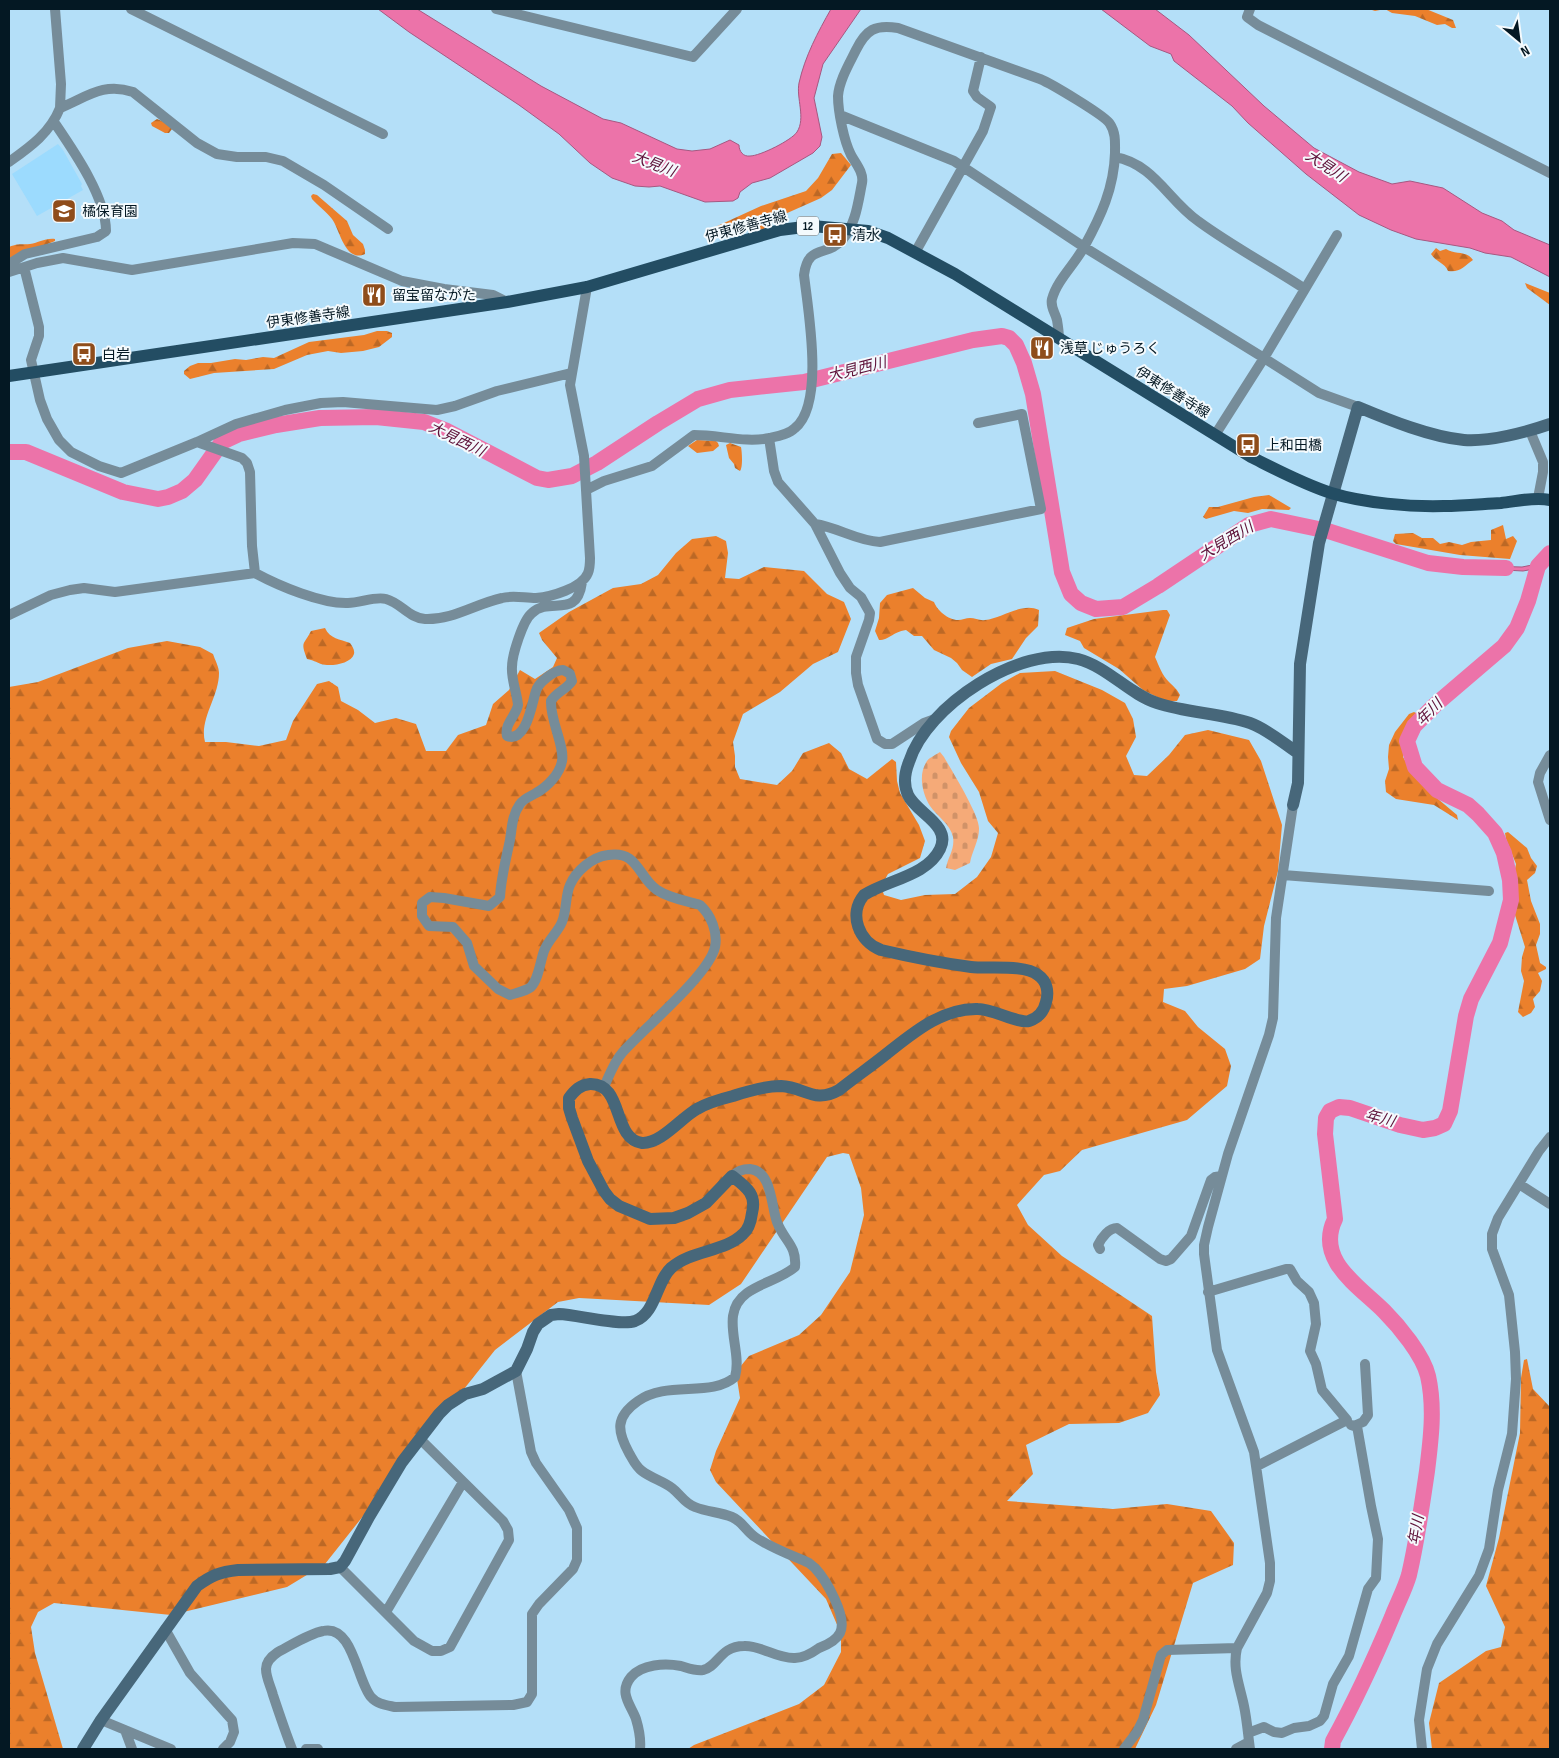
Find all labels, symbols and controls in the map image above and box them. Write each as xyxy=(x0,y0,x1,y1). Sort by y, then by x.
north arrow xyxy=(1494,15,1544,65)
text: N xyxy=(1518,42,1532,60)
water label: 大見川 xyxy=(1302,146,1351,188)
water label: 大見川 xyxy=(629,148,680,182)
school or university icon: 橘保育園 xyxy=(51,198,77,224)
place label: 橘保育園 xyxy=(82,203,138,220)
street label: 伊東修善寺線 xyxy=(703,207,789,246)
road number: 12 xyxy=(797,217,819,236)
bus stop icon: 清水 xyxy=(822,222,848,248)
place label: 清水 xyxy=(852,227,880,244)
restaurant icon: 留宝留ながた xyxy=(361,282,387,308)
place label: 留宝留ながた xyxy=(392,287,476,304)
street label: 伊東修善寺線 xyxy=(265,303,351,332)
restaurant icon: 浅草 じゅうろく xyxy=(1029,335,1055,361)
place label: 浅草 じゅうろく xyxy=(1060,340,1160,357)
bus stop icon: 白岩 xyxy=(71,341,97,367)
place label: 白岩 xyxy=(102,346,130,363)
water label: 大見西川 xyxy=(826,353,890,386)
street label: 伊東修善寺線 xyxy=(1133,363,1213,422)
water label: 大見西川 xyxy=(426,418,490,462)
bus stop icon: 上和田橋 xyxy=(1235,432,1261,458)
place label: 上和田橋 xyxy=(1266,437,1322,454)
water label: 大見西川 xyxy=(1196,517,1259,565)
water label: 年川 xyxy=(1412,694,1448,730)
water label: 年川 xyxy=(1363,1105,1399,1132)
water label: 年川 xyxy=(1405,1512,1429,1546)

